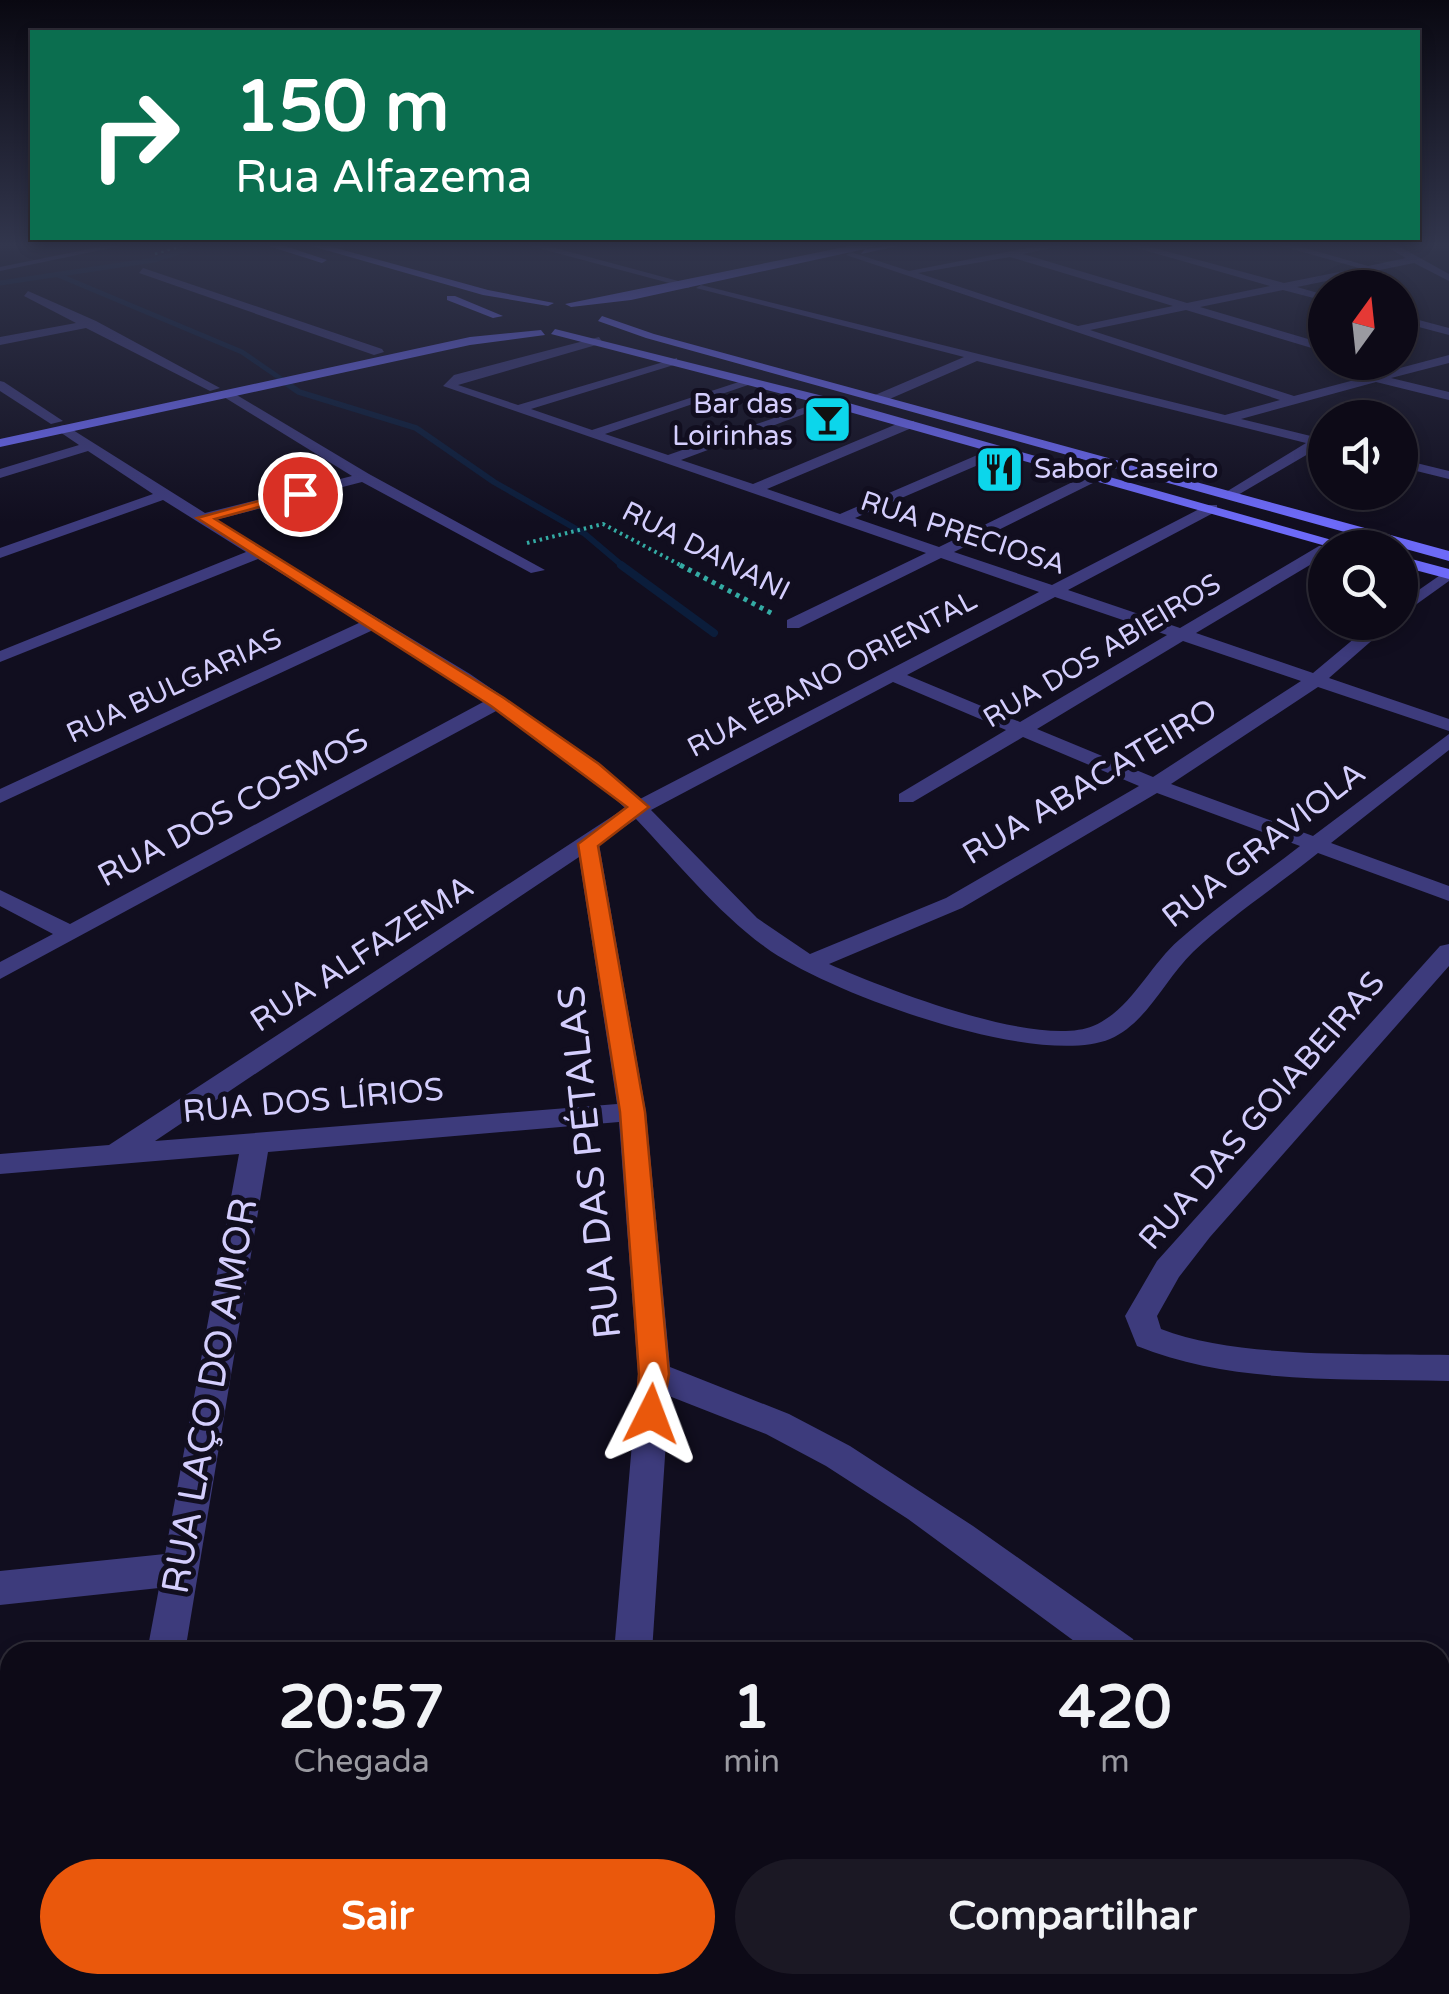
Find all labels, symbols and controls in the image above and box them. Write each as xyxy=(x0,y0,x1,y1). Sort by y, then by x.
text: 150 m xyxy=(235,66,449,150)
icon: right xyxy=(70,70,200,200)
text: Rua Alfazema xyxy=(235,151,532,205)
north arrow xyxy=(1308,270,1418,380)
map controls xyxy=(1308,270,1418,640)
place label: Bar das Loirinhas xyxy=(672,387,793,453)
bar icon: Bar das Loirinhas xyxy=(802,394,854,446)
button: sound xyxy=(1308,400,1418,510)
restaurant icon: Sabor Caseiro xyxy=(973,443,1025,495)
pin xyxy=(258,452,343,537)
place label: Sabor Caseiro xyxy=(1034,452,1218,486)
icon: arrive xyxy=(273,467,328,522)
street label: RUA PRECIOSA xyxy=(856,484,1070,582)
street label: RUA DANANI xyxy=(616,494,796,608)
button: search xyxy=(1308,530,1418,640)
street label: RUA DOS ABIEIROS xyxy=(977,567,1227,735)
street label: RUA ÉBANO ORIENTAL xyxy=(682,583,982,765)
street label: RUA BULGARIAS xyxy=(61,621,287,751)
street label: RUA ABACATEIRO xyxy=(956,691,1224,873)
street label: RUA DOS COSMOS xyxy=(91,721,375,895)
street label: RUA GRAVIOLA xyxy=(1155,754,1373,936)
street label: RUA ALFAZEMA xyxy=(243,868,481,1040)
street label: RUA DAS GOIABEIRAS xyxy=(1131,964,1393,1258)
street label: RUA DAS PÉTALAS xyxy=(549,983,631,1341)
street label: RUA DOS LÍRIOS xyxy=(181,1070,445,1131)
street label: RUA LAÇO DO AMOR xyxy=(153,1195,267,1597)
position arrow xyxy=(599,1362,703,1466)
text: 20:57 xyxy=(278,1672,445,1744)
text: 1 xyxy=(733,1672,770,1744)
text: 420 xyxy=(1058,1672,1172,1744)
text: Chegada xyxy=(294,1743,430,1781)
text: min xyxy=(723,1743,780,1781)
text: m xyxy=(1100,1743,1130,1781)
button: Sair xyxy=(40,1859,715,1974)
button: Compartilhar xyxy=(735,1859,1410,1974)

